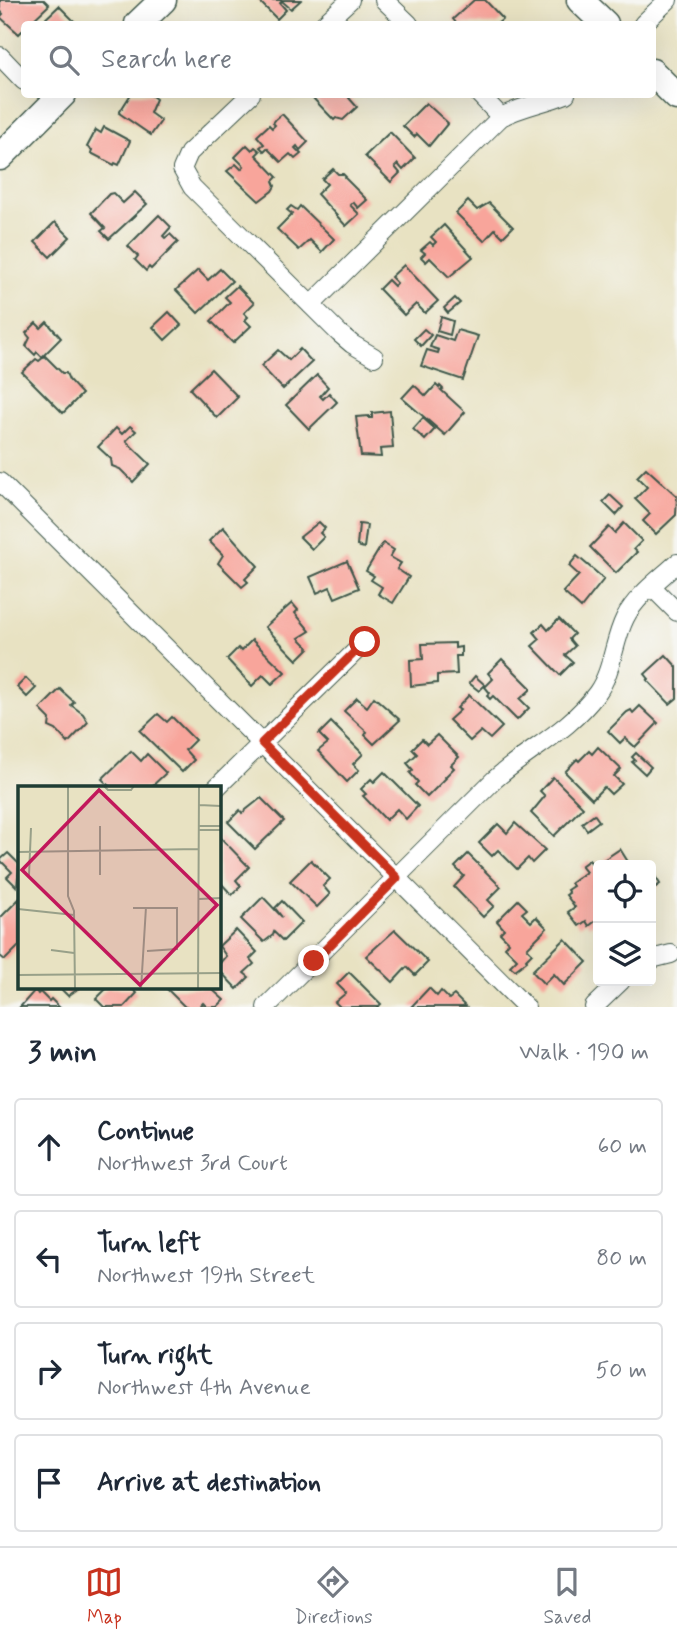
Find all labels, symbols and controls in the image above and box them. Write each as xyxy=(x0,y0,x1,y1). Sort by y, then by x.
search box xyxy=(21,21,656,98)
icon: search xyxy=(45,41,83,79)
text: Search here xyxy=(101,43,232,77)
route start xyxy=(349,626,380,657)
inset map xyxy=(18,786,220,990)
map controls xyxy=(593,860,656,986)
button: locate xyxy=(593,860,656,923)
button: layers xyxy=(593,923,656,986)
route end xyxy=(298,945,329,976)
text: 3 min xyxy=(28,1033,97,1072)
text: Walk · 190 m xyxy=(519,1038,649,1068)
text: Continue xyxy=(97,1115,194,1149)
icon: ahead xyxy=(30,1128,68,1166)
text: 60 m xyxy=(598,1132,647,1162)
text: Northwest 3rd Court xyxy=(97,1149,288,1179)
text: Turn left xyxy=(97,1227,201,1261)
icon: left xyxy=(30,1240,68,1278)
text: 80 m xyxy=(596,1244,647,1274)
text: Northwest 19th Street xyxy=(97,1261,315,1291)
text: Turn right xyxy=(97,1339,213,1373)
icon: right xyxy=(30,1352,68,1390)
text: 50 m xyxy=(596,1356,647,1386)
text: Northwest 4th Avenue xyxy=(97,1373,311,1403)
icon: arrive xyxy=(30,1464,68,1502)
text: Arrive at destination xyxy=(97,1466,321,1500)
tab: Map xyxy=(85,1563,123,1630)
tab: Directions xyxy=(294,1563,373,1630)
tab: Saved xyxy=(543,1563,591,1630)

